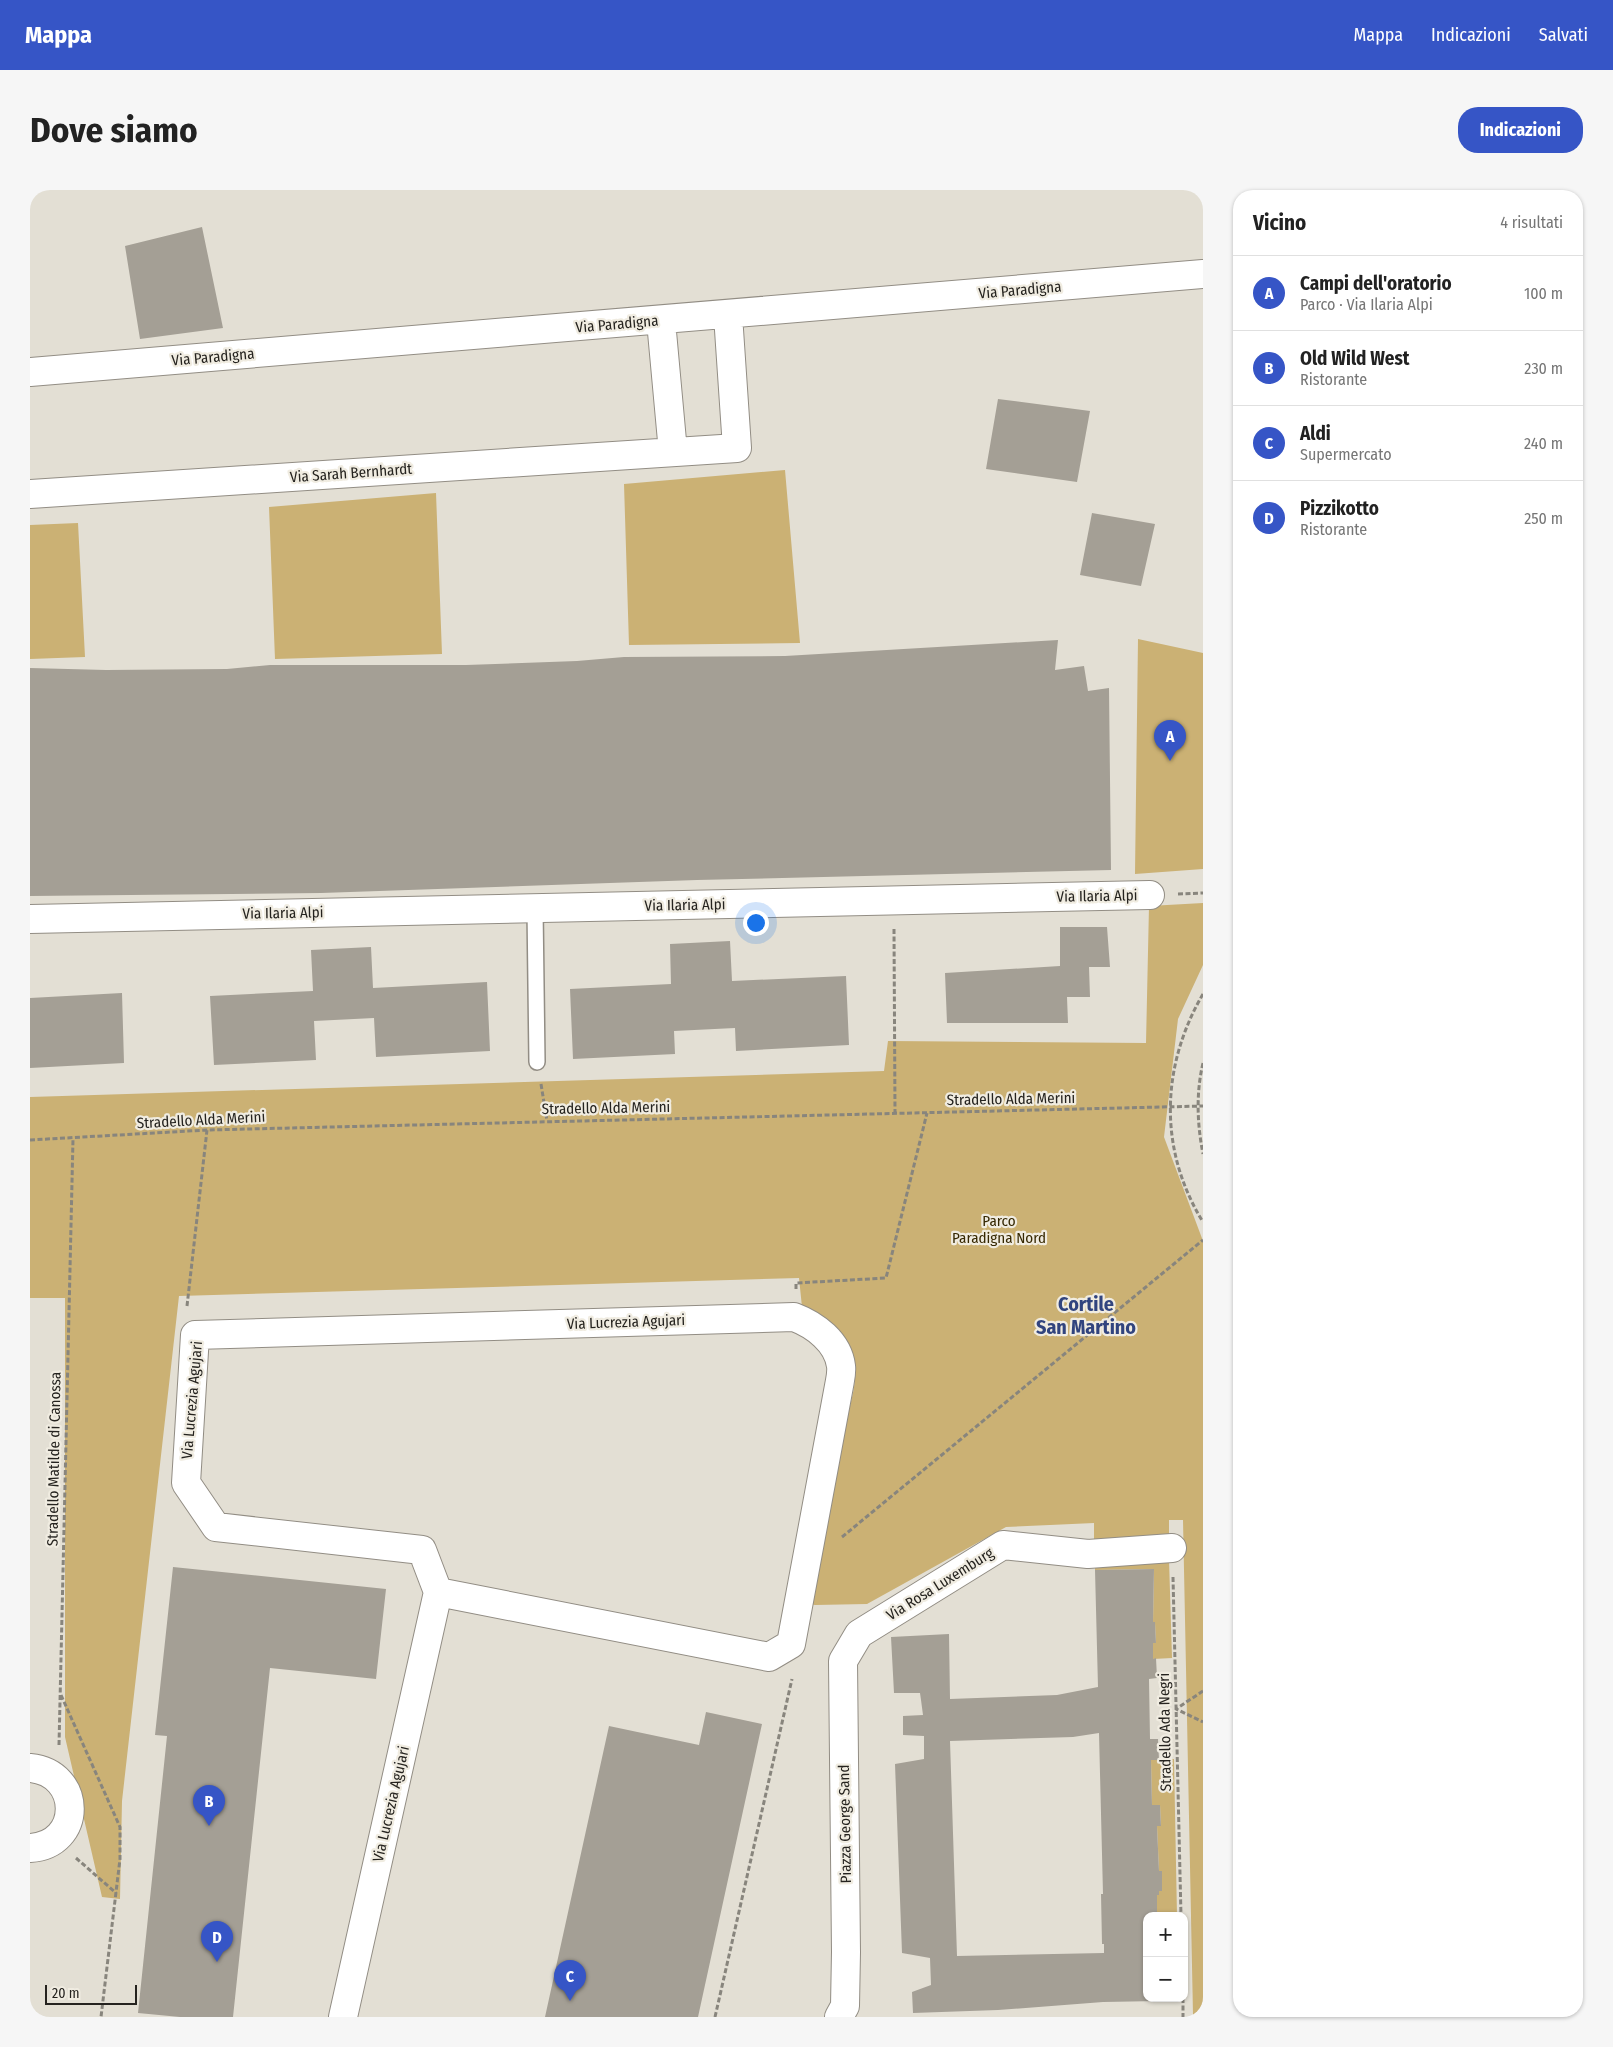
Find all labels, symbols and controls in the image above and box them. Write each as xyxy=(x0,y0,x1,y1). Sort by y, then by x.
text: Mappa xyxy=(25,21,92,49)
text: Mappa xyxy=(1354,24,1403,46)
text: Indicazioni xyxy=(1431,24,1511,46)
text: Salvati xyxy=(1539,24,1588,46)
button: Indicazioni xyxy=(1458,107,1583,153)
text: Dove siamo xyxy=(30,109,198,151)
text: Vicino xyxy=(1253,210,1306,236)
text: 4 risultati xyxy=(1500,213,1563,232)
text: Campi dell'oratorio xyxy=(1300,272,1452,295)
street label: Via Paradigna xyxy=(978,277,1062,303)
text: A xyxy=(1265,284,1273,303)
text: 100 m xyxy=(1524,284,1563,303)
text: Parco · Via Ilaria Alpi xyxy=(1300,295,1433,314)
street label: Via Paradigna xyxy=(575,311,659,337)
street label: Via Paradigna xyxy=(171,344,255,370)
text: Old Wild West xyxy=(1300,347,1409,370)
text: B xyxy=(1265,359,1273,378)
text: 230 m xyxy=(1524,359,1563,378)
text: Ristorante xyxy=(1300,370,1367,389)
text: Aldi xyxy=(1300,422,1331,445)
text: C xyxy=(1265,434,1273,453)
text: 240 m xyxy=(1524,434,1563,453)
text: Supermercato xyxy=(1300,445,1392,464)
street label: Via Sarah Bernhardt xyxy=(289,460,413,486)
text: Pizzikotto xyxy=(1300,497,1379,520)
text: D xyxy=(1264,509,1274,528)
text: 250 m xyxy=(1524,509,1563,528)
text: Ristorante xyxy=(1300,520,1367,539)
pin: A xyxy=(1154,720,1186,761)
street label: Via Ilaria Alpi xyxy=(1056,886,1138,906)
street label: Via Ilaria Alpi xyxy=(644,895,726,915)
street label: Via Ilaria Alpi xyxy=(242,903,324,923)
your location xyxy=(743,910,769,936)
street label: Stradello Alda Merini xyxy=(947,1089,1075,1109)
street label: Stradello Alda Merini xyxy=(542,1098,670,1118)
street label: Stradello Alda Merini xyxy=(136,1108,266,1132)
park label: Parco Paradigna Nord xyxy=(952,1212,1046,1247)
district label: Cortile San Martino xyxy=(1036,1292,1136,1339)
street label: Via Lucrezia Agujari xyxy=(566,1311,686,1333)
street label: Via Lucrezia Agujari xyxy=(178,1340,206,1460)
street label: Stradello Matilde di Canossa xyxy=(43,1372,65,1546)
street label: Via Rosa Luxemburg xyxy=(883,1544,997,1624)
street label: Stradello Ada Negri xyxy=(1155,1673,1175,1791)
street label: Via Lucrezia Agujari xyxy=(369,1744,413,1864)
street label: Piazza George Sand xyxy=(835,1764,855,1884)
pin: B xyxy=(193,1785,225,1826)
map controls xyxy=(1143,1912,1188,2002)
button: + xyxy=(1143,1912,1188,1957)
pin: D xyxy=(201,1921,233,1962)
button: − xyxy=(1143,1957,1188,2002)
pin: C xyxy=(554,1960,586,2001)
scale bar xyxy=(45,1982,138,2005)
text: 20 m xyxy=(52,1985,80,2002)

